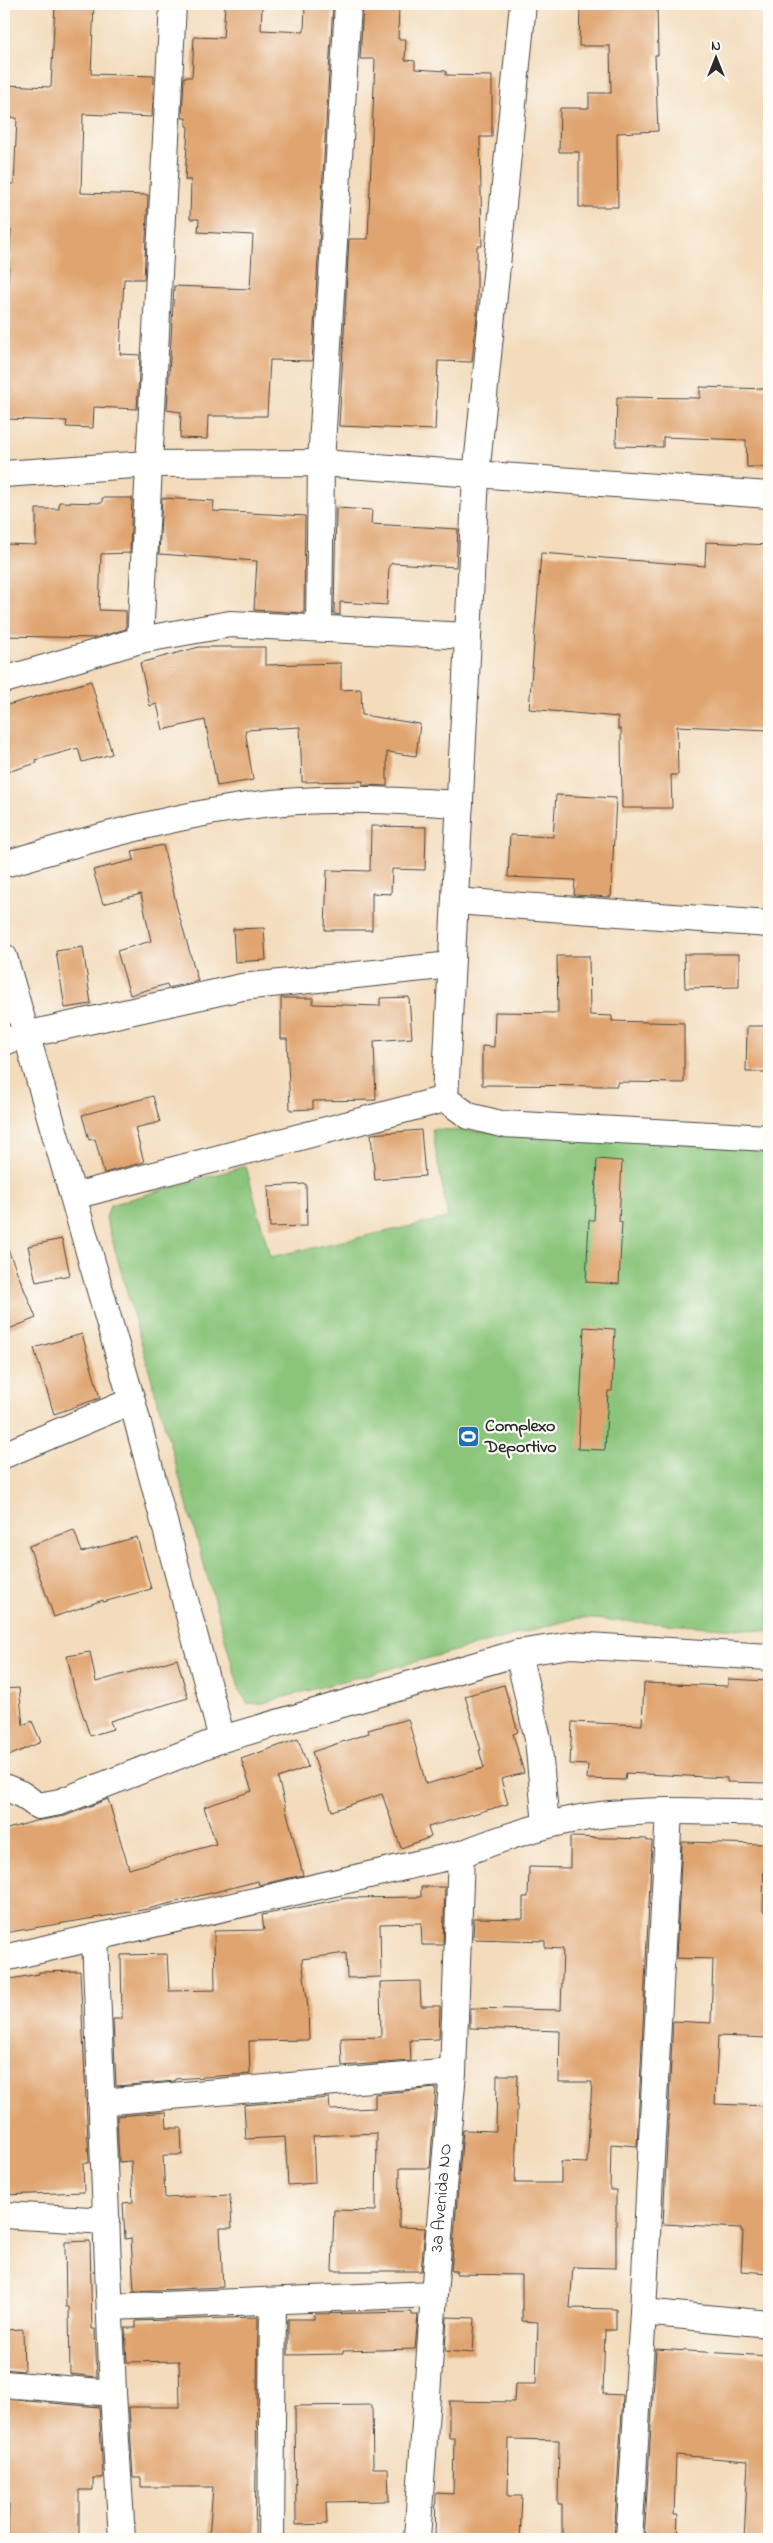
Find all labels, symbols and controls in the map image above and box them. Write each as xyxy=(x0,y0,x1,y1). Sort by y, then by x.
north arrow xyxy=(690,32,740,82)
text: N xyxy=(711,36,721,57)
place label: Complexo Deportivo xyxy=(484,1414,557,1461)
sports icon: Complexo Deportivo xyxy=(457,1425,481,1449)
street label: 3a Avenida NO xyxy=(425,2143,460,2253)

